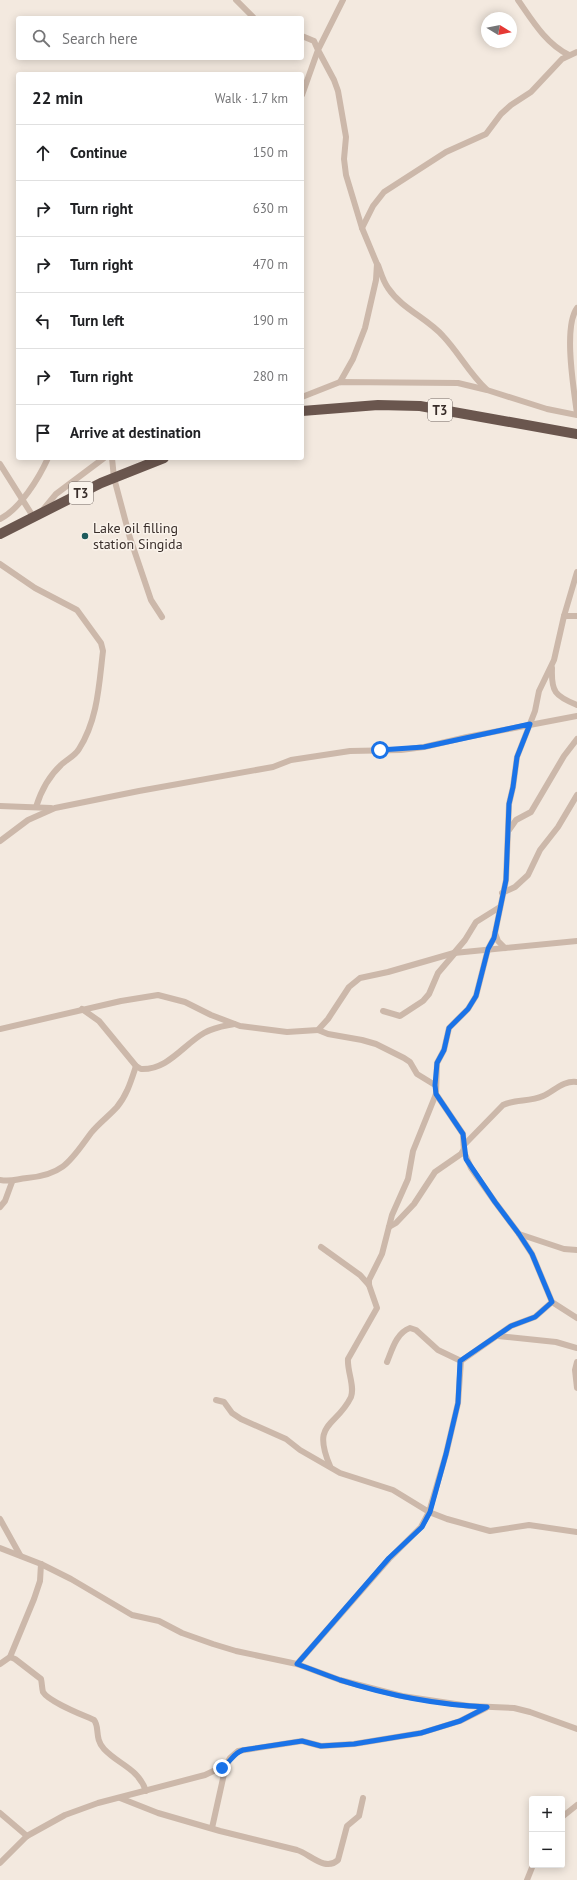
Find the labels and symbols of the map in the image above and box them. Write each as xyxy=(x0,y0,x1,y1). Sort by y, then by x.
north arrow xyxy=(481,12,517,48)
road number: T3 xyxy=(428,399,452,421)
road number: T3 xyxy=(69,482,93,504)
place label: Lake oil filling station Singida xyxy=(93,519,183,553)
marker: Lake oil filling station Singida xyxy=(80,531,90,541)
route start xyxy=(371,741,389,759)
route end xyxy=(213,1759,231,1777)

